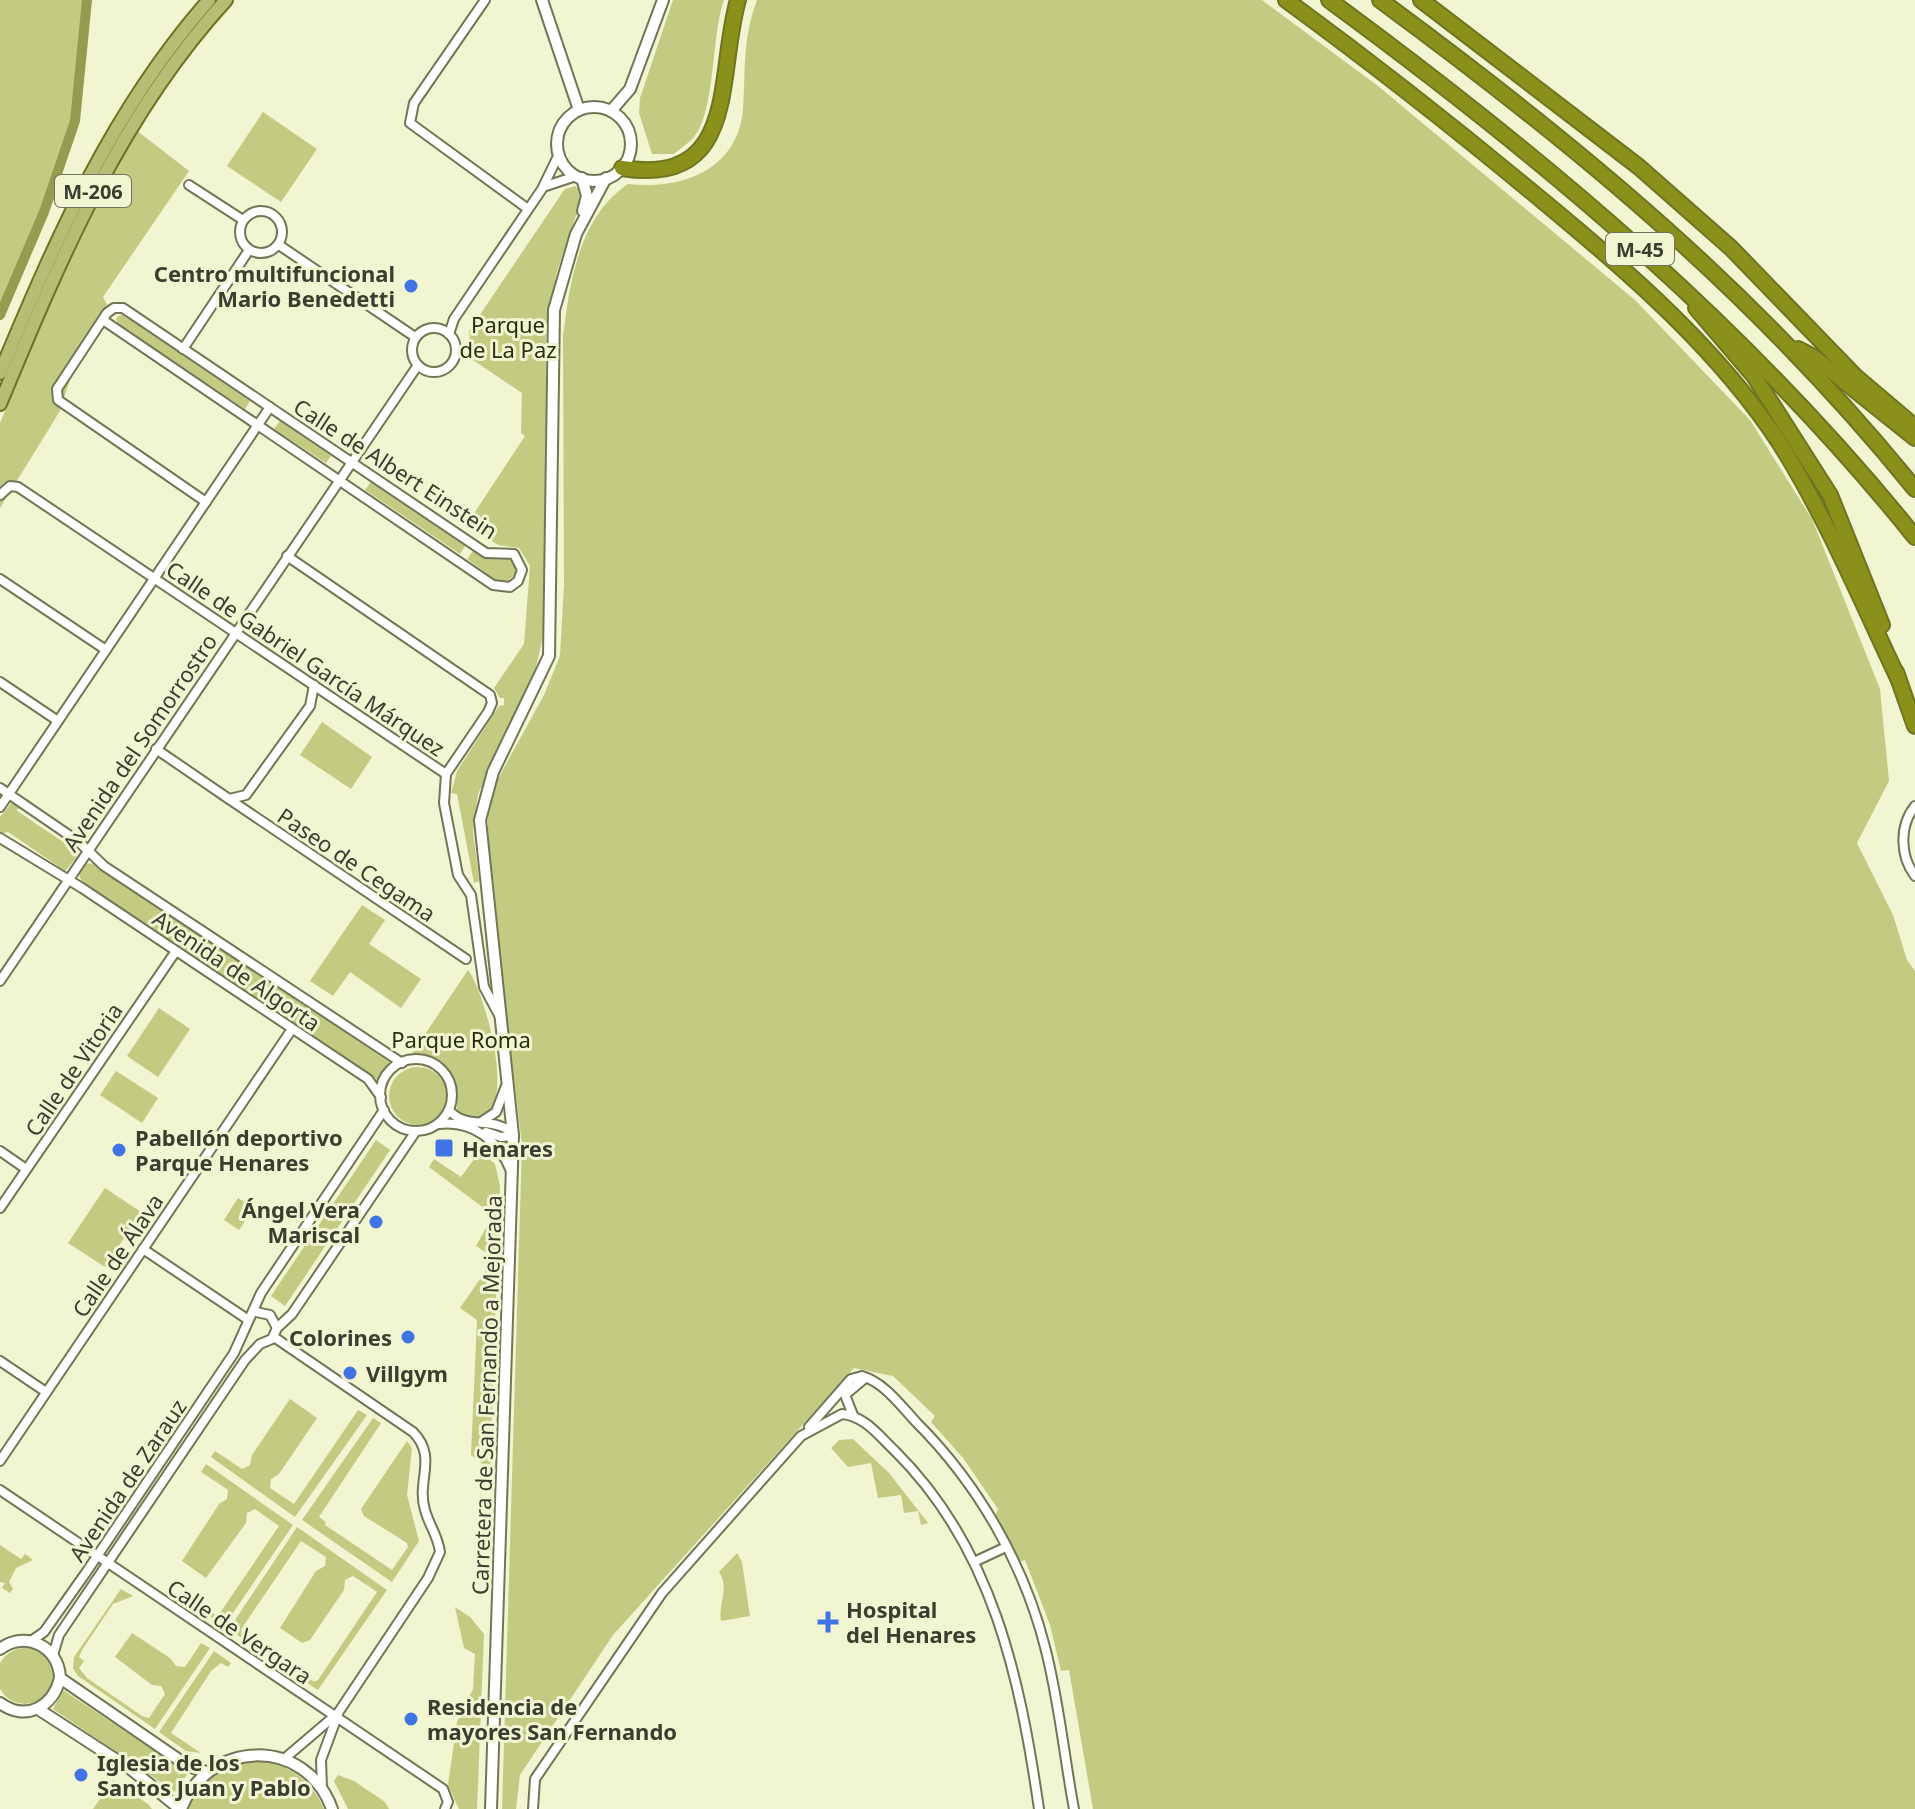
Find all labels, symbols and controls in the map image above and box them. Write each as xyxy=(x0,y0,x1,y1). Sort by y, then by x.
road number: M-206 xyxy=(55,175,131,207)
road number: M-45 xyxy=(1606,233,1674,265)
place label: Centro multifuncional Mario Benedetti xyxy=(154,258,395,313)
marker: Centro multifuncional Mario Benedetti xyxy=(402,277,420,295)
park label: Parque de La Paz xyxy=(459,309,557,364)
street label: Calle de Albert Einstein xyxy=(288,391,504,545)
street label: Calle de Gabriel García Márquez xyxy=(161,553,451,763)
street label: Avenida del Somorrostro xyxy=(55,627,223,857)
street label: Paseo de Cegama xyxy=(272,800,442,928)
street label: Avenida de Algorta xyxy=(147,903,327,1037)
street label: Calle de Vitoria xyxy=(17,997,129,1141)
park label: Parque Roma xyxy=(391,1024,531,1054)
place label: Pabellón deportivo Parque Henares xyxy=(135,1122,343,1177)
place label: Henares xyxy=(462,1133,553,1163)
marker: Henares xyxy=(433,1137,455,1159)
marker: Pabellón deportivo Parque Henares xyxy=(110,1141,128,1159)
street label: Calle de Álava xyxy=(65,1187,169,1323)
place label: Ángel Vera Mariscal xyxy=(242,1194,360,1249)
street label: Carretera de San Fernando a Mejorada xyxy=(464,1195,508,1595)
marker: Ángel Vera Mariscal xyxy=(367,1213,385,1231)
place label: Colorines xyxy=(289,1322,392,1352)
marker: Colorines xyxy=(399,1328,417,1346)
place label: Villgym xyxy=(366,1358,448,1388)
marker: Villgym xyxy=(341,1364,359,1382)
street label: Avenida de Zarauz xyxy=(61,1393,193,1567)
street label: Calle de Vergara xyxy=(162,1572,318,1690)
place label: Hospital del Henares xyxy=(846,1594,976,1649)
marker: Hospital del Henares xyxy=(817,1611,839,1633)
place label: Residencia de mayores San Fernando xyxy=(427,1691,677,1746)
marker: Residencia de mayores San Fernando xyxy=(402,1710,420,1728)
place label: Iglesia de los Santos Juan y Pablo xyxy=(97,1747,311,1802)
marker: Iglesia de los Santos Juan y Pablo xyxy=(72,1766,90,1784)

